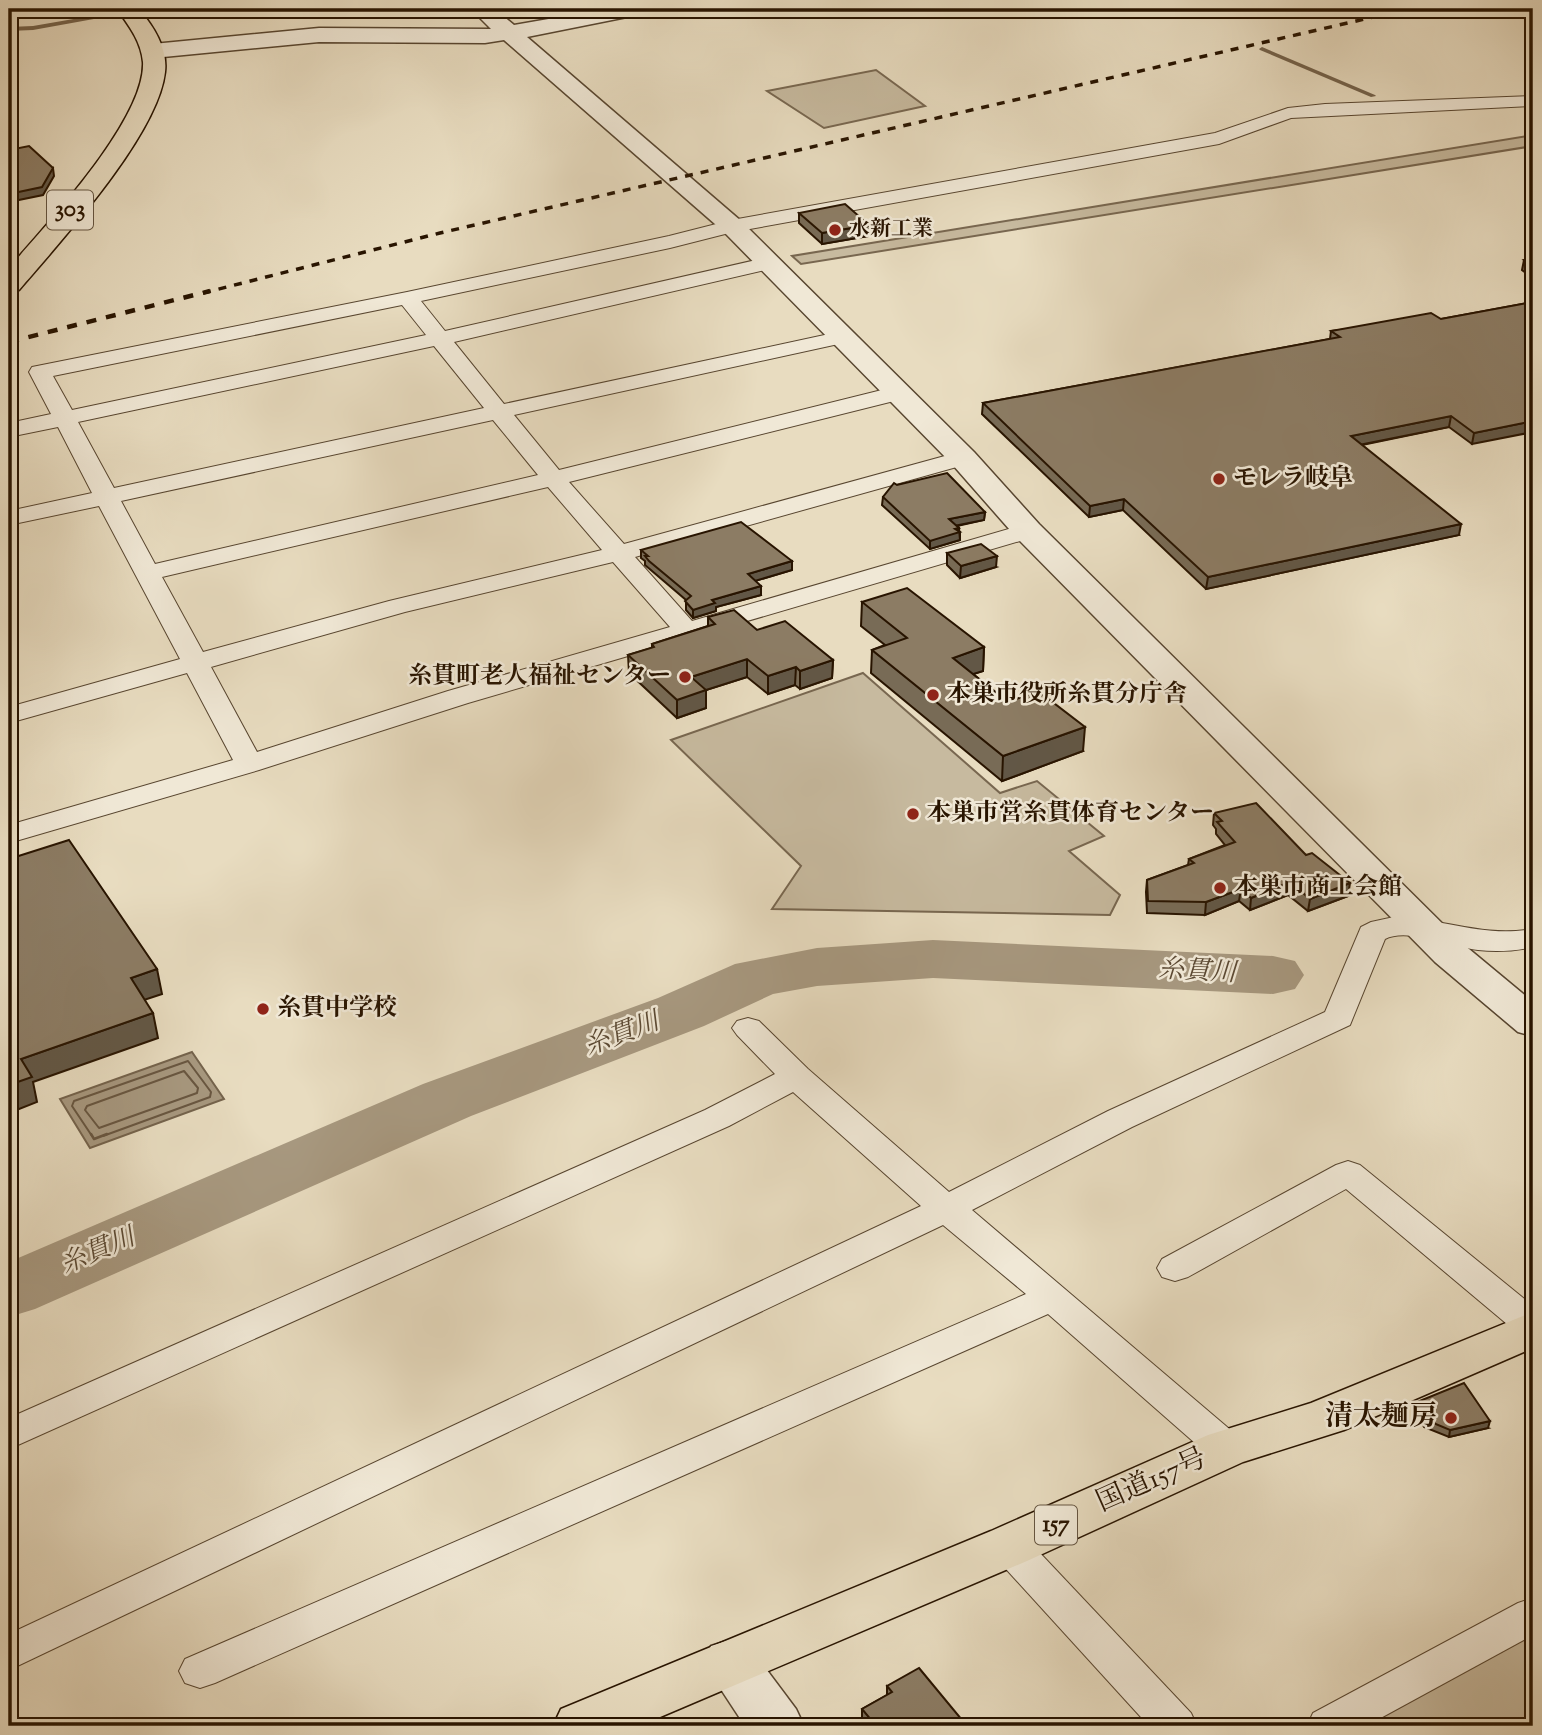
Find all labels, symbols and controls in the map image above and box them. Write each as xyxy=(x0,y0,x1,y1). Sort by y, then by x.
road number: 303 xyxy=(47,190,93,230)
place label: 水新工業 xyxy=(849,215,933,245)
marker: 水新工業 xyxy=(827,222,843,238)
place label: モレラ岐阜 xyxy=(1233,462,1353,496)
marker: モレラ岐阜 xyxy=(1211,471,1227,487)
place label: 糸貫町老人福祉センター xyxy=(408,660,671,694)
marker: 糸貫町老人福祉センター xyxy=(677,669,693,685)
place label: 本巣市役所糸貫分庁舎 xyxy=(947,678,1187,712)
marker: 本巣市役所糸貫分庁舎 xyxy=(925,687,941,703)
place label: 本巣市営糸貫体育センター xyxy=(927,797,1214,831)
marker: 本巣市営糸貫体育センター xyxy=(905,806,921,822)
place label: 本巣市商工会館 xyxy=(1234,871,1402,905)
marker: 本巣市商工会館 xyxy=(1212,880,1228,896)
water label: 糸貫川 xyxy=(1157,951,1240,993)
place label: 糸貫中学校 xyxy=(277,992,397,1026)
marker: 糸貫中学校 xyxy=(255,1001,271,1017)
water label: 糸貫川 xyxy=(579,1003,668,1066)
water label: 糸貫川 xyxy=(55,1219,144,1284)
place label: 清太麺房 xyxy=(1325,1398,1437,1438)
marker: 清太麺房 xyxy=(1443,1410,1459,1426)
street label: 国道157号 xyxy=(1090,1439,1214,1523)
road number: 157 xyxy=(1035,1506,1077,1544)

